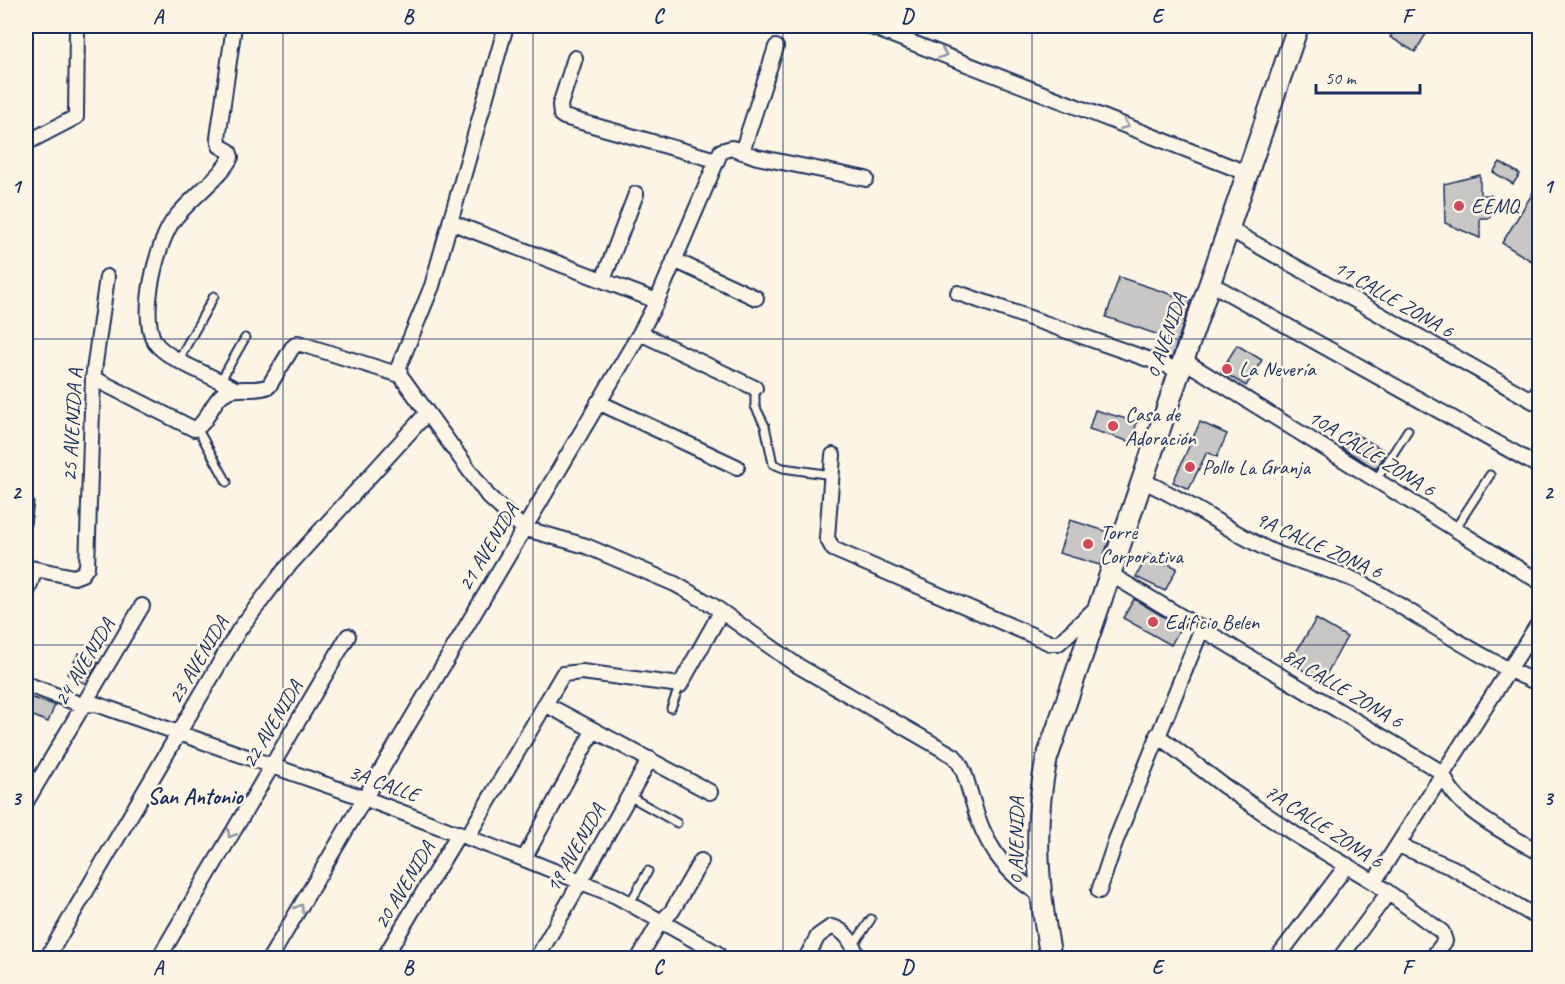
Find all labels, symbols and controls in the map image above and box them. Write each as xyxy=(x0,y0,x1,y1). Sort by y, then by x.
text: A xyxy=(153,4,165,29)
text: B xyxy=(403,4,415,29)
text: C xyxy=(653,4,665,29)
text: D xyxy=(901,4,915,29)
text: E xyxy=(1152,4,1166,29)
text: F xyxy=(1402,4,1416,29)
one-way arrow xyxy=(937,47,948,59)
scale bar xyxy=(1316,57,1420,95)
text: 50 m xyxy=(1325,67,1358,89)
one-way arrow xyxy=(1119,118,1130,130)
text: 1 xyxy=(12,174,23,199)
text: 1 xyxy=(1544,174,1555,199)
place label: EEMQ xyxy=(1471,193,1521,219)
marker: EEMQ xyxy=(1452,199,1466,213)
street label: 11 CALLE ZONA 6 xyxy=(1330,254,1459,344)
street label: 0 AVENIDA xyxy=(1139,289,1193,382)
place label: La Nevería xyxy=(1239,356,1317,382)
marker: La Nevería xyxy=(1220,362,1234,376)
street label: 25 AVENIDA A xyxy=(56,367,88,482)
place label: Casa de Adoración xyxy=(1125,401,1196,451)
street label: 10A CALLE ZONA 6 xyxy=(1304,404,1441,503)
marker: Casa de Adoración xyxy=(1106,419,1120,433)
place label: Pollo La Granja xyxy=(1202,454,1312,480)
marker: Pollo La Granja xyxy=(1183,460,1197,474)
text: 2 xyxy=(12,480,23,505)
text: 2 xyxy=(1544,480,1555,505)
street label: 21 AVENIDA xyxy=(452,497,525,595)
street label: 9A CALLE ZONA 6 xyxy=(1252,506,1387,585)
place label: Torre Corporativa xyxy=(1100,519,1184,569)
marker: Torre Corporativa xyxy=(1081,537,1095,551)
place label: Edificio Belen xyxy=(1165,609,1260,635)
street label: 23 AVENIDA xyxy=(162,610,235,708)
street label: 24 AVENIDA xyxy=(48,612,121,710)
marker: Edificio Belen xyxy=(1146,615,1160,629)
street label: 8A CALLE ZONA 6 xyxy=(1278,642,1408,734)
street label: 22 AVENIDA xyxy=(236,674,309,772)
street label: 3A CALLE xyxy=(345,758,425,809)
street label: 7A CALLE ZONA 6 xyxy=(1260,778,1388,874)
district label: San Antonio xyxy=(148,783,244,811)
text: 3 xyxy=(12,786,23,811)
text: 3 xyxy=(1544,786,1555,811)
street label: 0 AVENIDA xyxy=(1002,795,1030,885)
street label: 19 AVENIDA xyxy=(539,798,611,897)
one-way arrow xyxy=(227,828,239,838)
street label: 20 AVENIDA xyxy=(368,835,441,933)
one-way arrow xyxy=(292,904,304,914)
text: A xyxy=(153,955,165,980)
text: B xyxy=(403,955,415,980)
text: C xyxy=(653,955,665,980)
text: D xyxy=(901,955,915,980)
text: E xyxy=(1152,955,1166,980)
text: F xyxy=(1402,955,1416,980)

